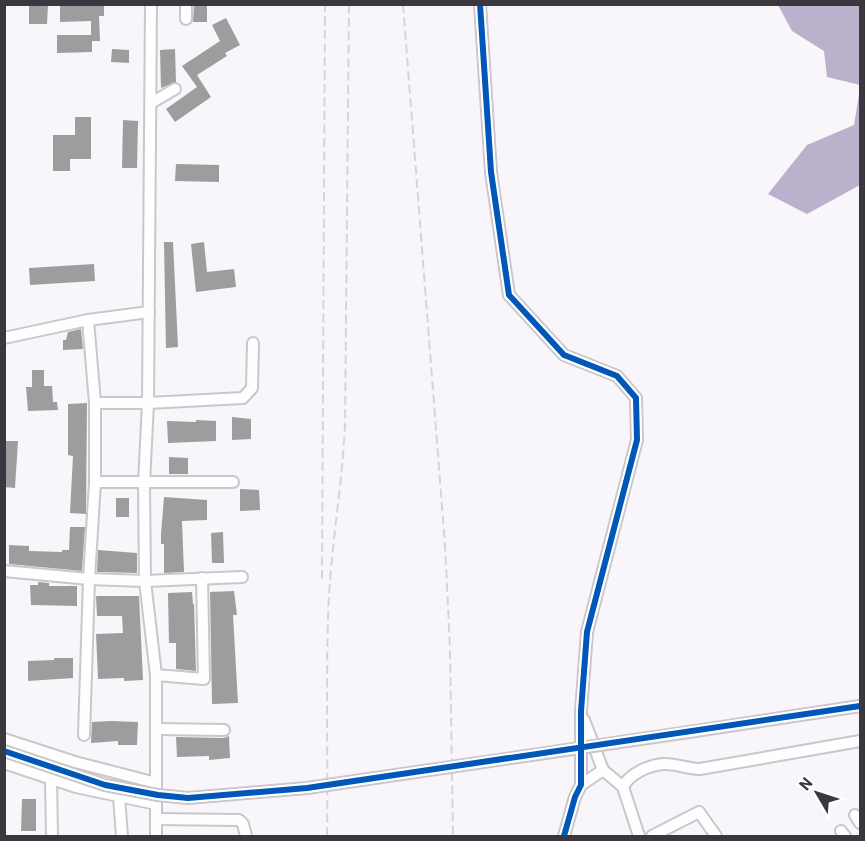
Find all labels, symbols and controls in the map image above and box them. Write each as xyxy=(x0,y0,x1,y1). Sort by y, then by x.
north arrow xyxy=(787,763,847,823)
text: N xyxy=(794,773,816,793)

